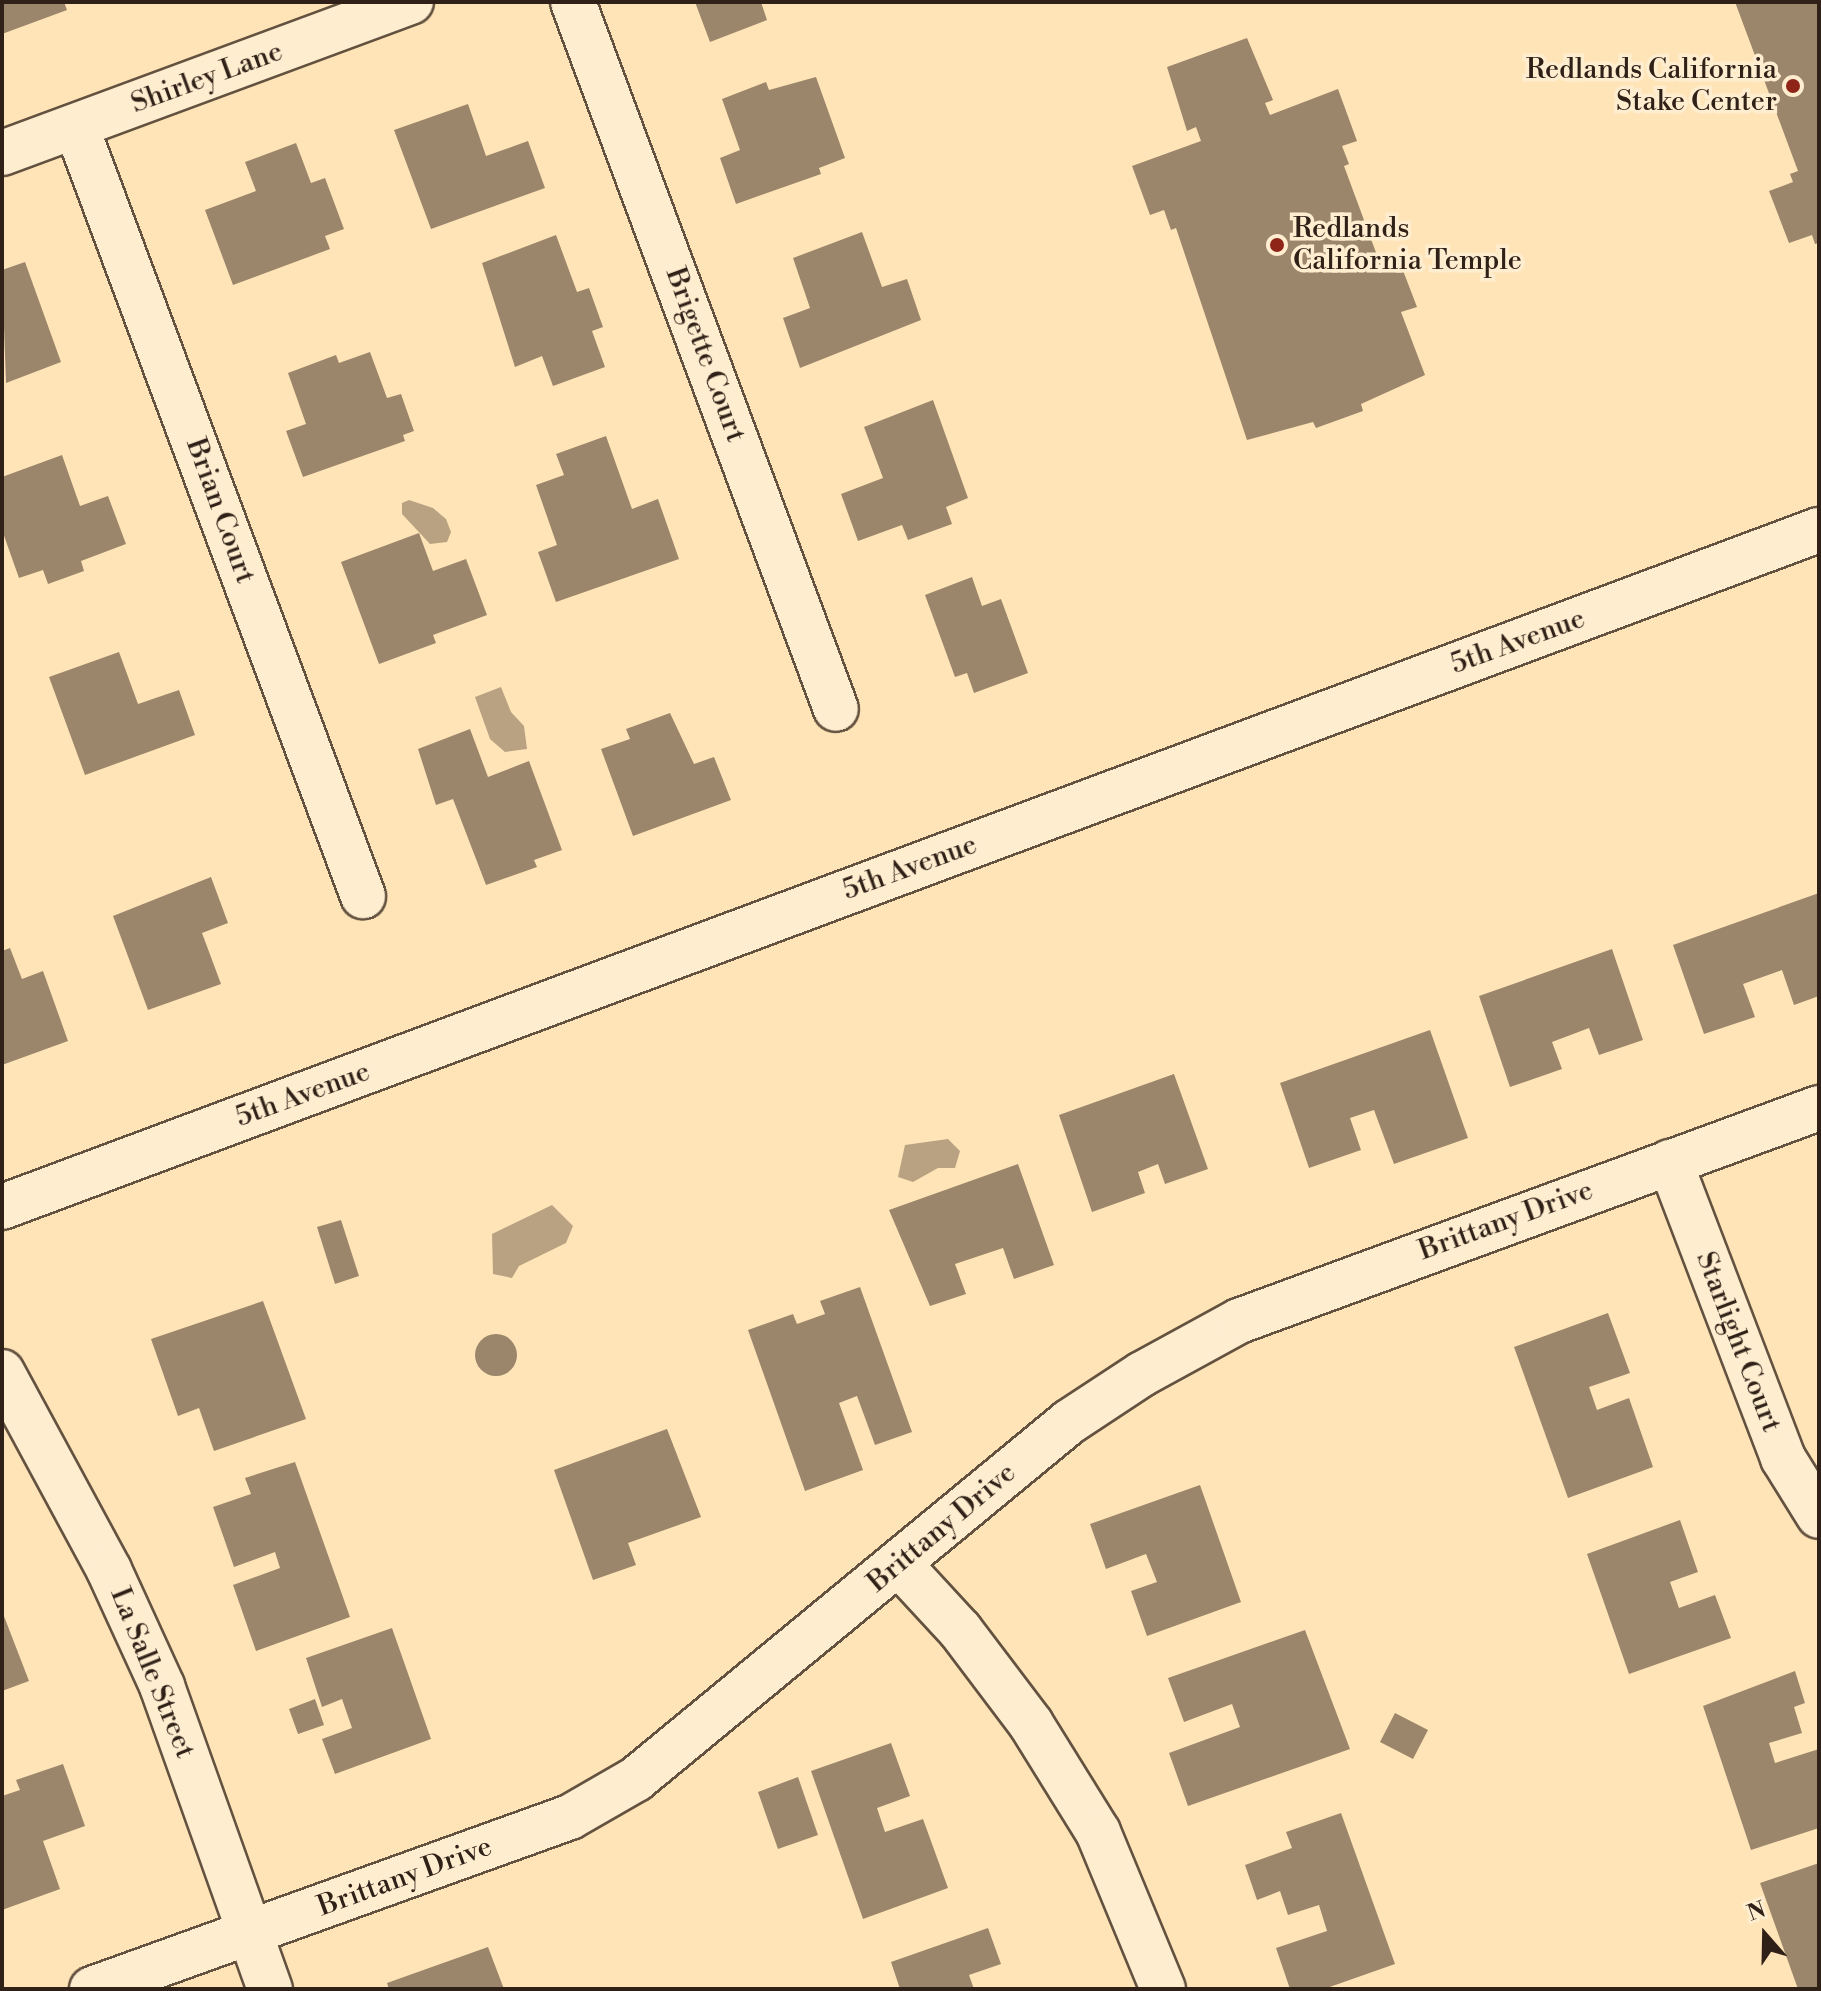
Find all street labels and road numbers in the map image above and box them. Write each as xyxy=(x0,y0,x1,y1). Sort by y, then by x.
street label: Shirley Lane xyxy=(127,35,287,121)
street label: Brigette Court xyxy=(658,263,752,447)
street label: Brian Court xyxy=(178,434,262,588)
street label: 5th Avenue xyxy=(1446,602,1590,682)
street label: 5th Avenue xyxy=(838,828,982,908)
street label: 5th Avenue xyxy=(231,1055,375,1135)
street label: Brittany Drive xyxy=(1414,1174,1598,1268)
street label: Starlight Court xyxy=(1688,1247,1788,1437)
street label: Brittany Drive xyxy=(861,1456,1023,1600)
street label: La Salle Street xyxy=(102,1583,202,1763)
street label: Brittany Drive xyxy=(313,1830,497,1924)

